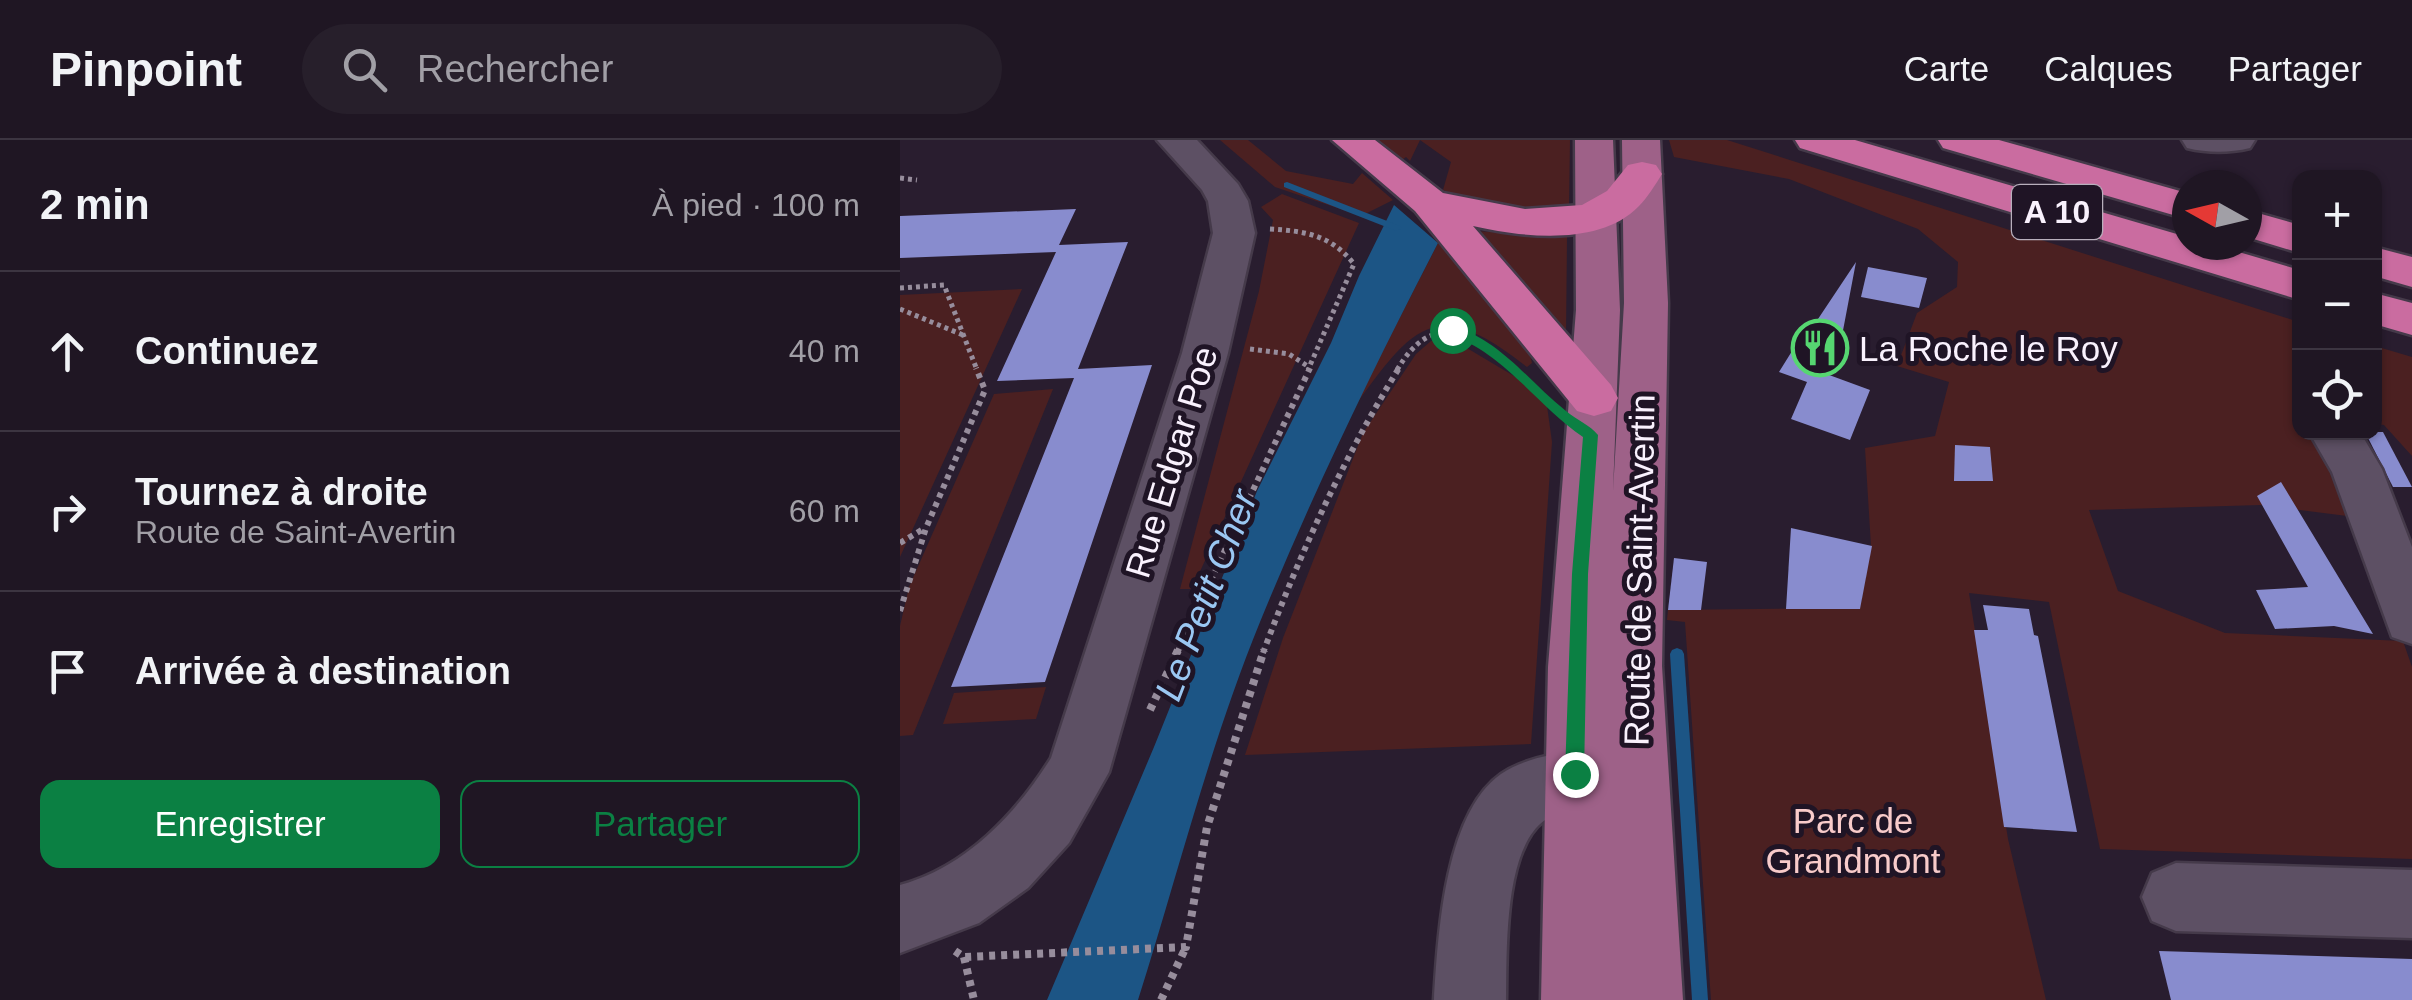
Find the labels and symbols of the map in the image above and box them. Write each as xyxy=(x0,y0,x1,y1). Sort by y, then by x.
north arrow xyxy=(2172,170,2262,260)
road number: A 10 xyxy=(2012,185,2102,239)
route start xyxy=(1430,308,1476,354)
restaurant icon: La Roche le Roy xyxy=(1790,318,1850,378)
place label: La Roche le Roy xyxy=(1859,329,2118,368)
street label: Rue Edgar Poe xyxy=(1117,342,1225,582)
street label: Route de Saint-Avertin xyxy=(1616,394,1662,746)
water label: Le Petit Cher xyxy=(1147,483,1266,706)
route end xyxy=(1553,752,1599,798)
park label: Parc de Grandmont xyxy=(1765,801,1941,880)

